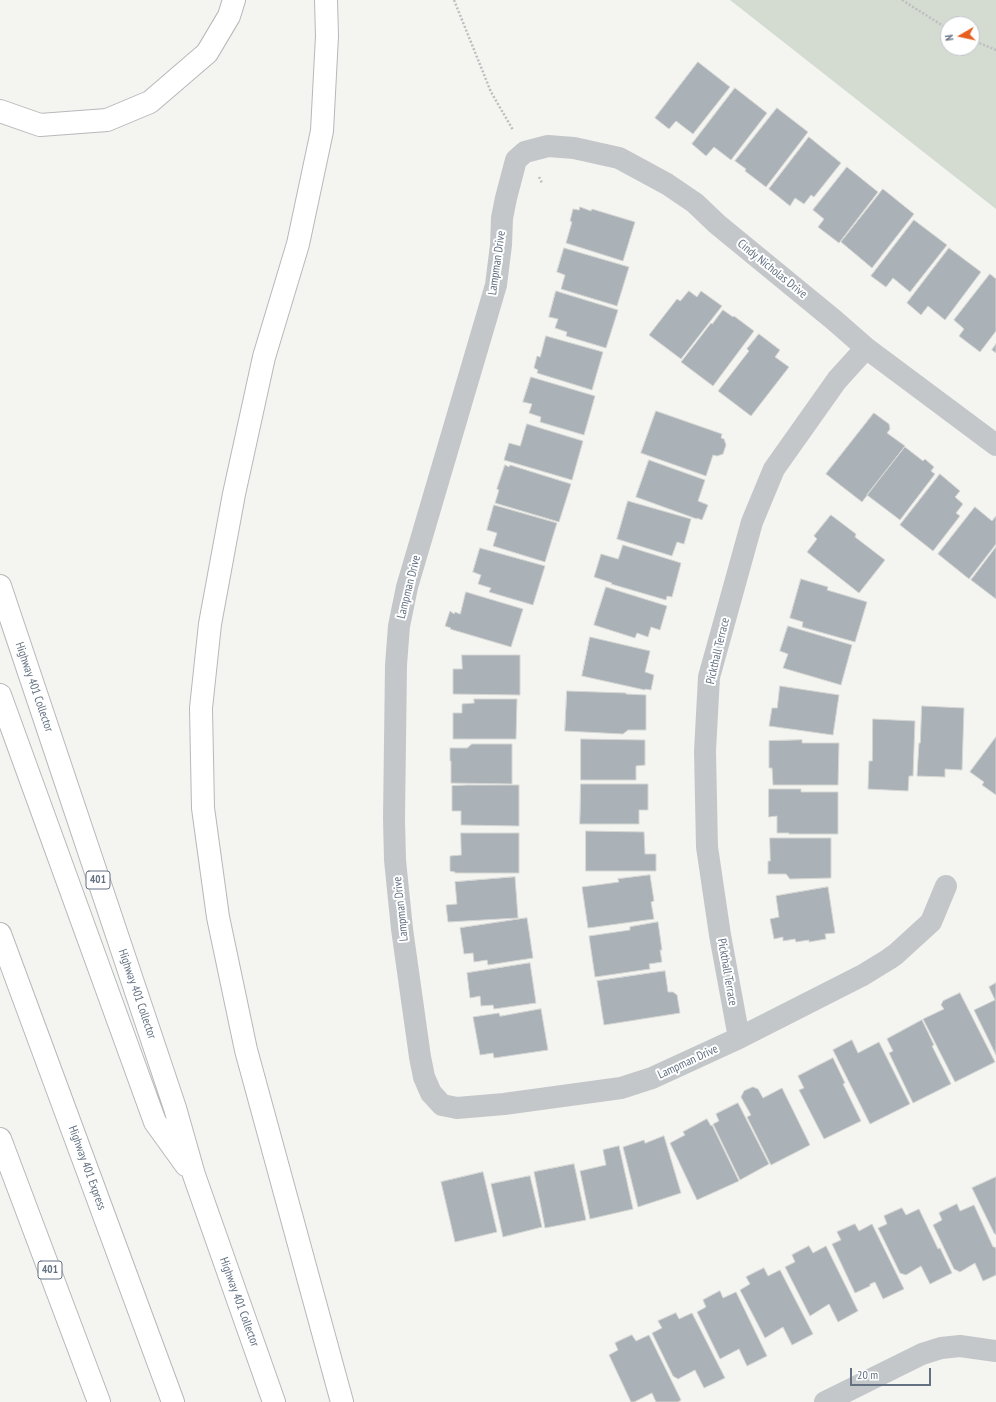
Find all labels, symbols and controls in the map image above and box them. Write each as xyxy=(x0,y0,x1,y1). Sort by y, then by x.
north arrow xyxy=(940,16,980,56)
text: N xyxy=(942,34,957,42)
street label: Lampman Drive xyxy=(485,230,509,296)
street label: Cindy Nicholas Drive xyxy=(734,237,810,301)
street label: Lampman Drive xyxy=(394,554,424,620)
street label: Pickthall Terrace xyxy=(703,616,733,686)
street label: Highway 401 Collector xyxy=(12,640,56,734)
road number: 401 xyxy=(86,871,110,889)
street label: Lampman Drive xyxy=(390,876,412,942)
street label: Pickthall Terrace xyxy=(714,937,740,1007)
street label: Highway 401 Collector xyxy=(115,947,159,1041)
street label: Lampman Drive xyxy=(656,1042,720,1082)
street label: Highway 401 Express xyxy=(65,1124,109,1212)
street label: Highway 401 Collector xyxy=(216,1255,262,1349)
road number: 401 xyxy=(38,1261,62,1279)
scale bar xyxy=(852,1360,933,1386)
text: 20 m xyxy=(857,1367,878,1382)

